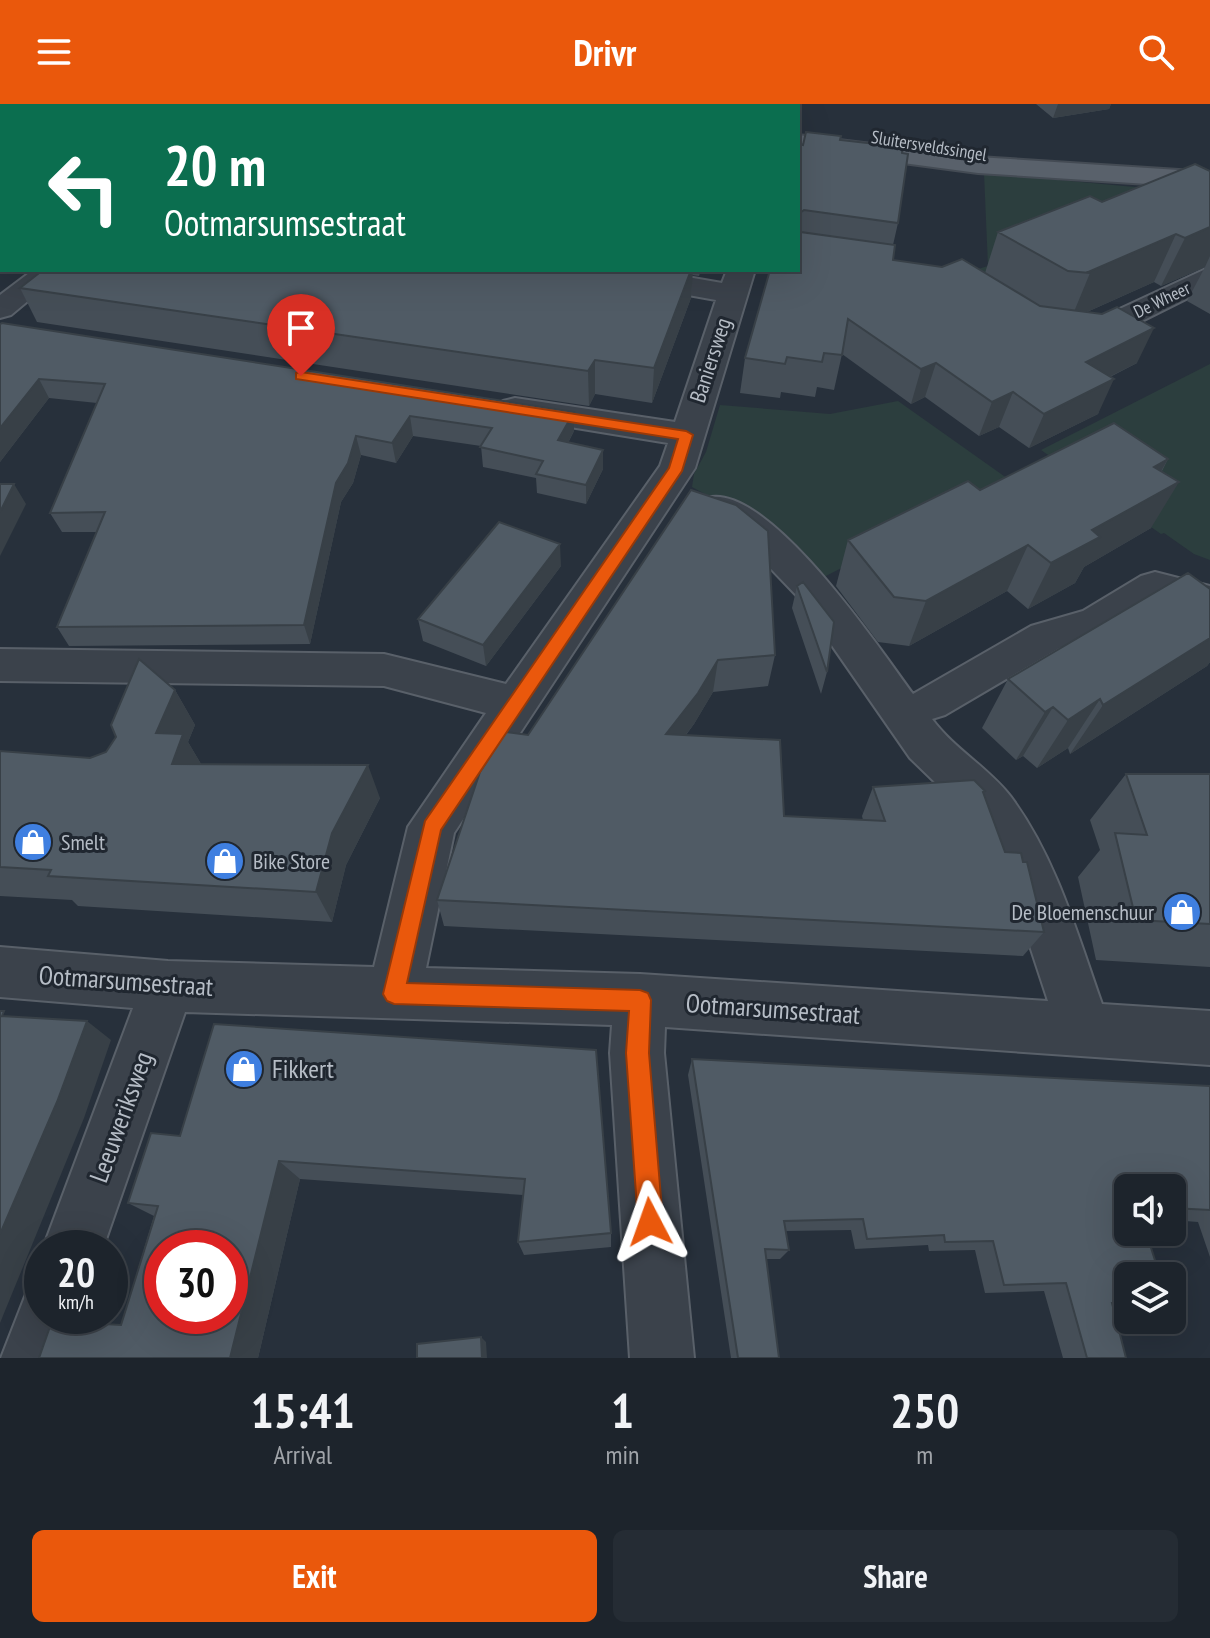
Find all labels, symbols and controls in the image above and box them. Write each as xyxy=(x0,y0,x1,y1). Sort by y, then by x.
text: Drivr xyxy=(574,29,636,76)
icon: menu xyxy=(32,30,76,74)
icon: search xyxy=(1134,30,1178,74)
street label: Sluitersveldssingel xyxy=(870,125,989,166)
text: 20 m xyxy=(164,129,266,201)
icon: left xyxy=(32,136,136,240)
text: Ootmarsumsestraat xyxy=(164,199,406,246)
street label: De Wheer xyxy=(1130,276,1194,323)
pin xyxy=(267,294,335,376)
icon: arrive xyxy=(279,306,323,350)
street label: Baniersweg xyxy=(683,314,737,406)
shop icon: Smelt xyxy=(12,821,54,863)
place label: Smelt xyxy=(61,828,105,856)
shop icon: Bike Store xyxy=(204,840,246,882)
place label: Bike Store xyxy=(253,847,330,875)
shop icon: De Bloemenschuur xyxy=(1161,891,1203,933)
place label: De Bloemenschuur xyxy=(1011,898,1154,926)
street label: Ootmarsumsestraat xyxy=(38,958,214,1003)
street label: Ootmarsumsestraat xyxy=(685,986,861,1031)
street label: Leeuweriksweg xyxy=(82,1047,159,1187)
shop icon: Fikkert xyxy=(223,1048,265,1090)
place label: Fikkert xyxy=(272,1052,334,1085)
map controls xyxy=(1114,1174,1186,1334)
button: sound xyxy=(1114,1174,1186,1246)
position arrow xyxy=(608,1180,692,1264)
speed limit sign: 30 xyxy=(144,1230,248,1334)
text: 20 xyxy=(57,1246,95,1298)
button: layers xyxy=(1114,1262,1186,1334)
text: km/h xyxy=(58,1289,94,1315)
text: 15:41 xyxy=(251,1379,355,1441)
text: 1 xyxy=(611,1379,634,1441)
text: 250 xyxy=(890,1379,959,1441)
text: Arrival xyxy=(273,1438,332,1471)
text: min xyxy=(605,1438,639,1471)
text: m xyxy=(916,1438,933,1471)
button: Exit xyxy=(32,1530,597,1622)
button: Share xyxy=(613,1530,1178,1622)

